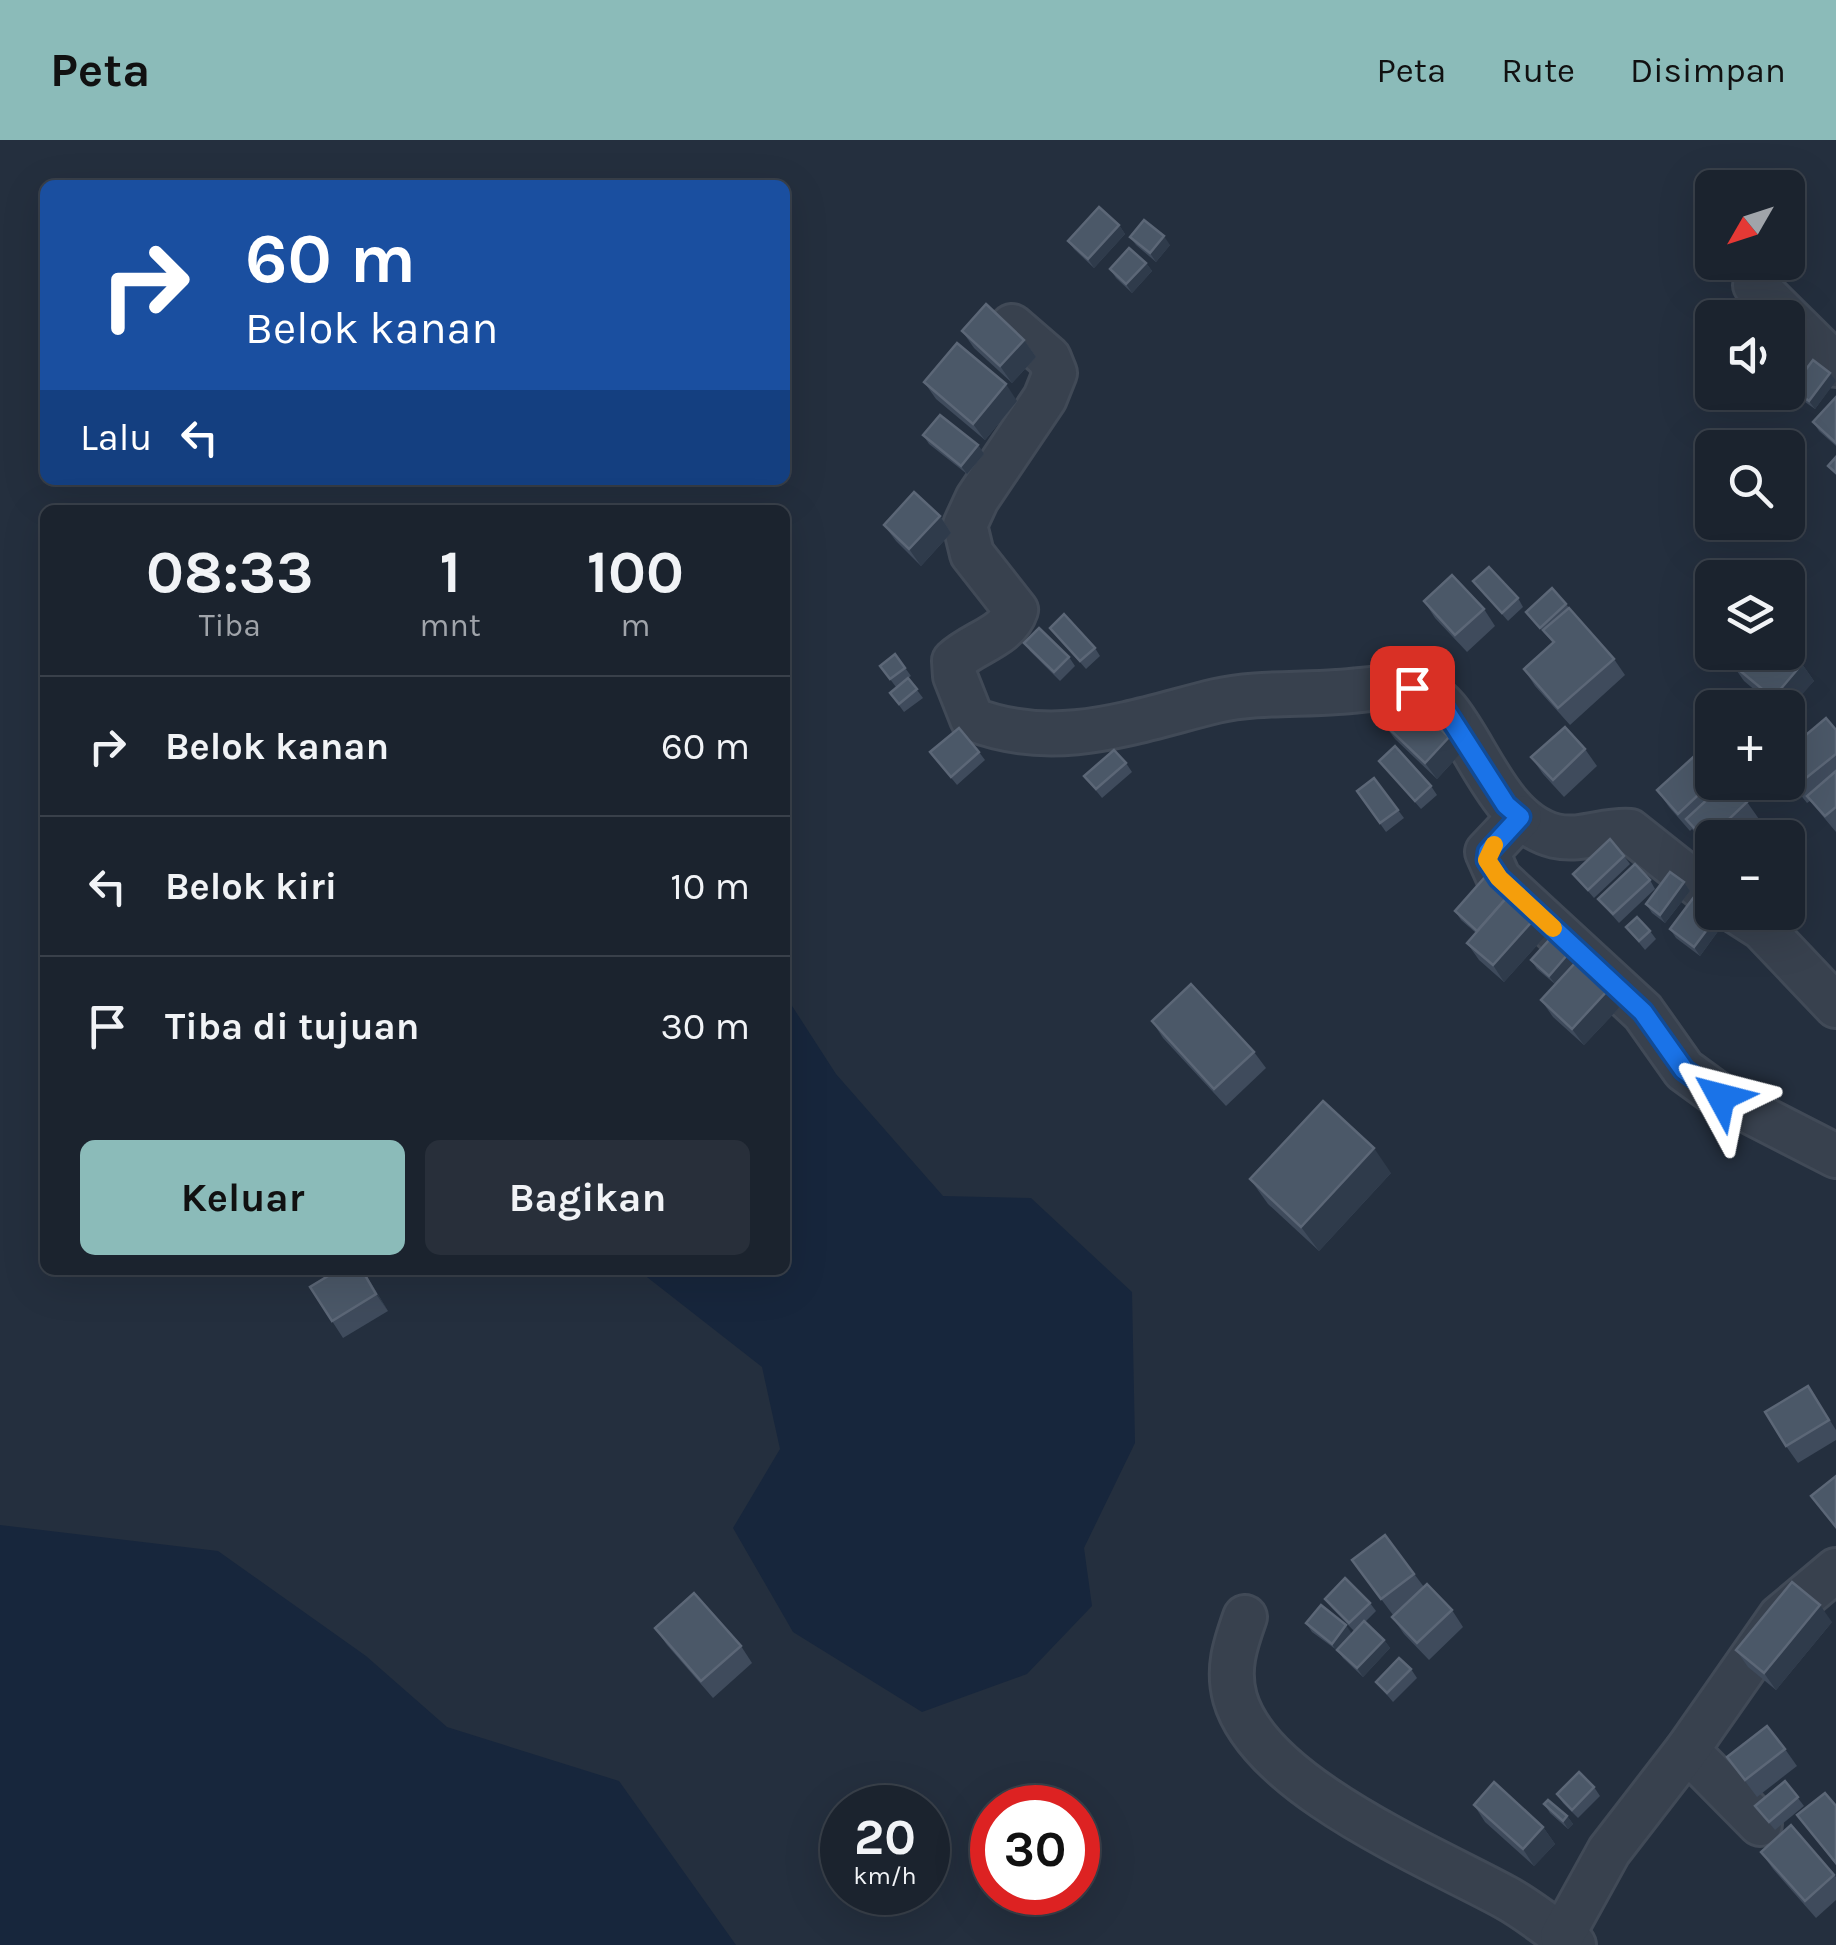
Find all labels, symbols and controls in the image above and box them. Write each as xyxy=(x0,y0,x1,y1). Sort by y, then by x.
text: Peta xyxy=(50,42,150,98)
text: Peta xyxy=(1377,50,1446,91)
text: Rute xyxy=(1501,50,1575,91)
text: Disimpan xyxy=(1630,50,1786,91)
north arrow xyxy=(1695,170,1805,280)
map controls xyxy=(1695,170,1805,930)
text: 60 m xyxy=(245,218,416,300)
icon: right xyxy=(80,220,210,350)
button: sound xyxy=(1695,300,1805,410)
text: Belok kanan xyxy=(245,302,499,354)
icon: left xyxy=(172,410,227,465)
text: Lalu xyxy=(80,415,152,460)
button: search xyxy=(1695,430,1805,540)
text: 08:33 xyxy=(146,537,314,607)
text: 1 xyxy=(439,537,461,607)
text: 100 xyxy=(587,537,684,607)
button: layers xyxy=(1695,560,1805,670)
text: Tiba xyxy=(199,607,261,644)
text: mnt xyxy=(419,607,481,644)
text: m xyxy=(620,607,650,644)
pin xyxy=(1370,646,1455,731)
icon: arrive xyxy=(1385,661,1440,716)
button: + xyxy=(1695,690,1805,800)
icon: right xyxy=(80,719,135,774)
text: Belok kanan xyxy=(165,724,389,769)
text: 60 m xyxy=(661,724,750,769)
button: − xyxy=(1695,820,1805,930)
icon: left xyxy=(80,859,135,914)
text: Belok kiri xyxy=(165,864,337,909)
text: 10 m xyxy=(670,864,750,909)
icon: arrive xyxy=(80,999,135,1054)
text: Tiba di tujuan xyxy=(165,1004,420,1049)
text: 30 m xyxy=(660,1004,750,1049)
position arrow xyxy=(1669,1045,1773,1149)
button: Keluar xyxy=(80,1140,405,1255)
button: Bagikan xyxy=(425,1140,750,1255)
speed limit sign: 30 xyxy=(970,1785,1100,1915)
text: 20 xyxy=(854,1808,916,1867)
text: km/h xyxy=(853,1861,917,1890)

